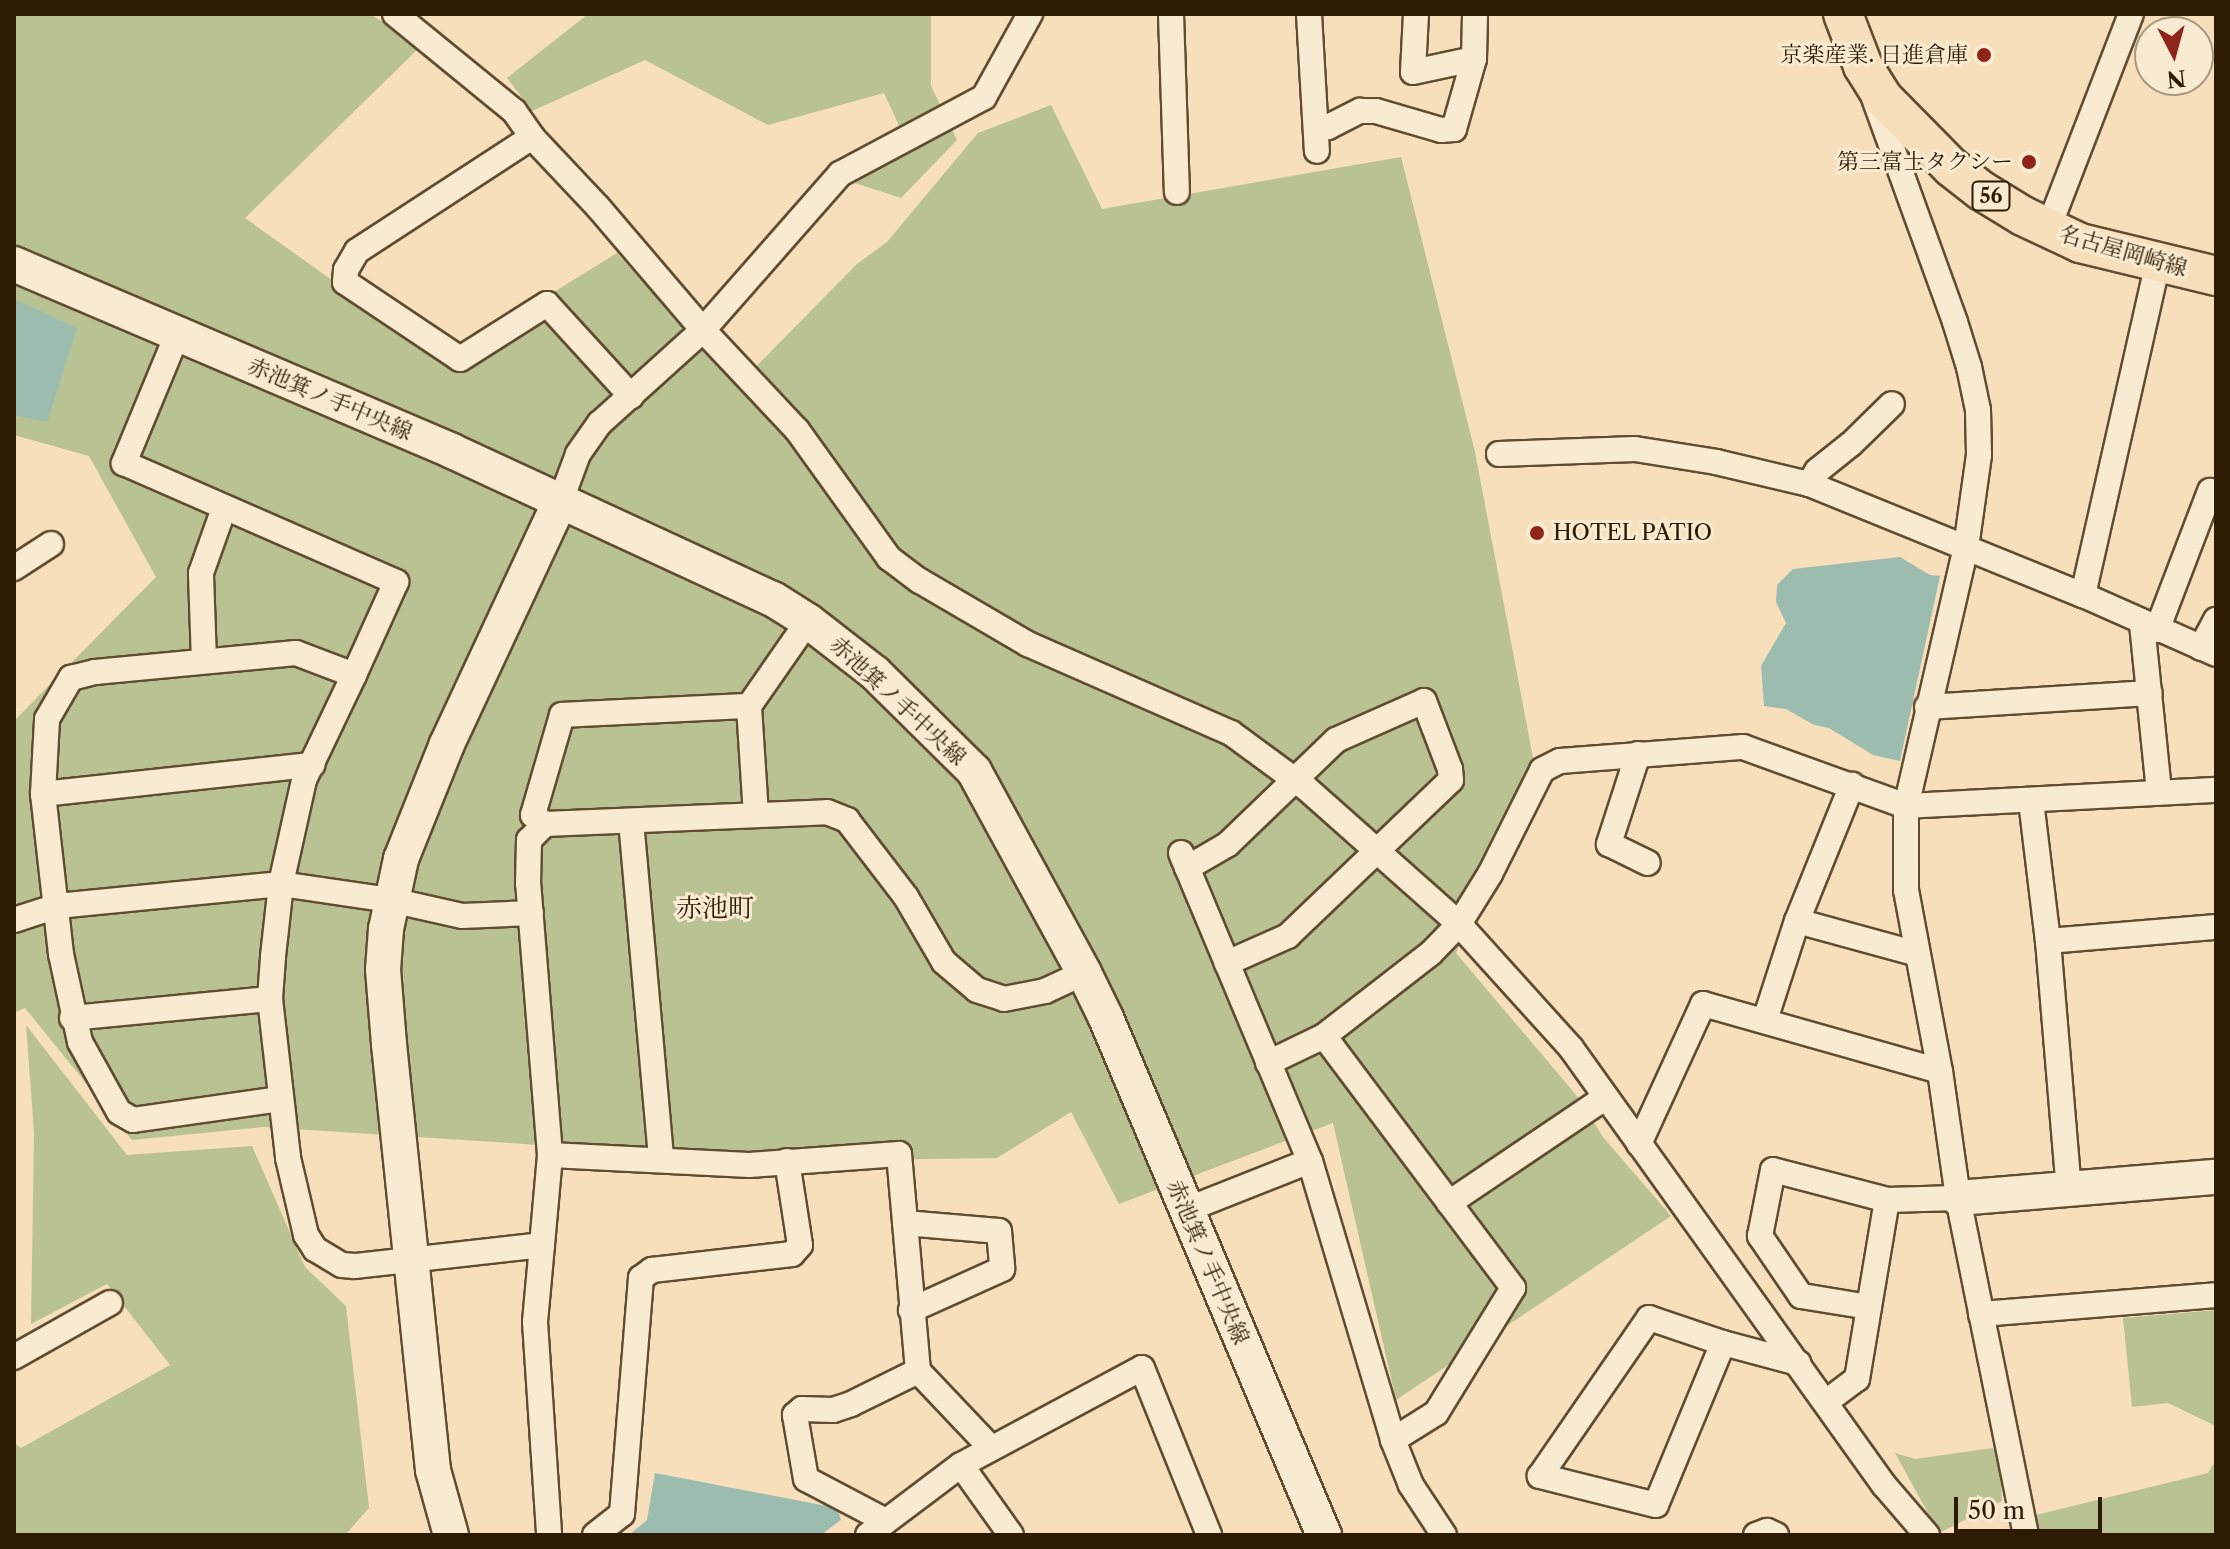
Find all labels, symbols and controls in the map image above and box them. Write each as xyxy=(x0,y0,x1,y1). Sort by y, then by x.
north arrow xyxy=(2134,16,2214,96)
place label: 京楽産業. 日進倉庫 xyxy=(1780,42,1968,68)
marker: 京楽産業. 日進倉庫 xyxy=(1975,46,1993,64)
text: N xyxy=(2165,64,2187,93)
place label: 第三富士タクシー xyxy=(1837,149,2013,175)
marker: 第三富士タクシー xyxy=(2020,153,2038,171)
road number: 56 xyxy=(1971,180,2011,212)
street label: 名古屋岡崎線 xyxy=(2056,220,2190,282)
street label: 赤池箕ノ手中央線 xyxy=(244,352,416,446)
place label: HOTEL PATIO xyxy=(1553,520,1713,546)
marker: HOTEL PATIO xyxy=(1528,524,1546,542)
street label: 赤池箕ノ手中央線 xyxy=(825,631,971,771)
district label: 赤池町 xyxy=(676,893,754,925)
street label: 赤池箕ノ手中央線 xyxy=(1161,1176,1255,1348)
scale bar xyxy=(1958,1481,2106,1531)
text: 50 m xyxy=(1968,1496,2025,1525)

